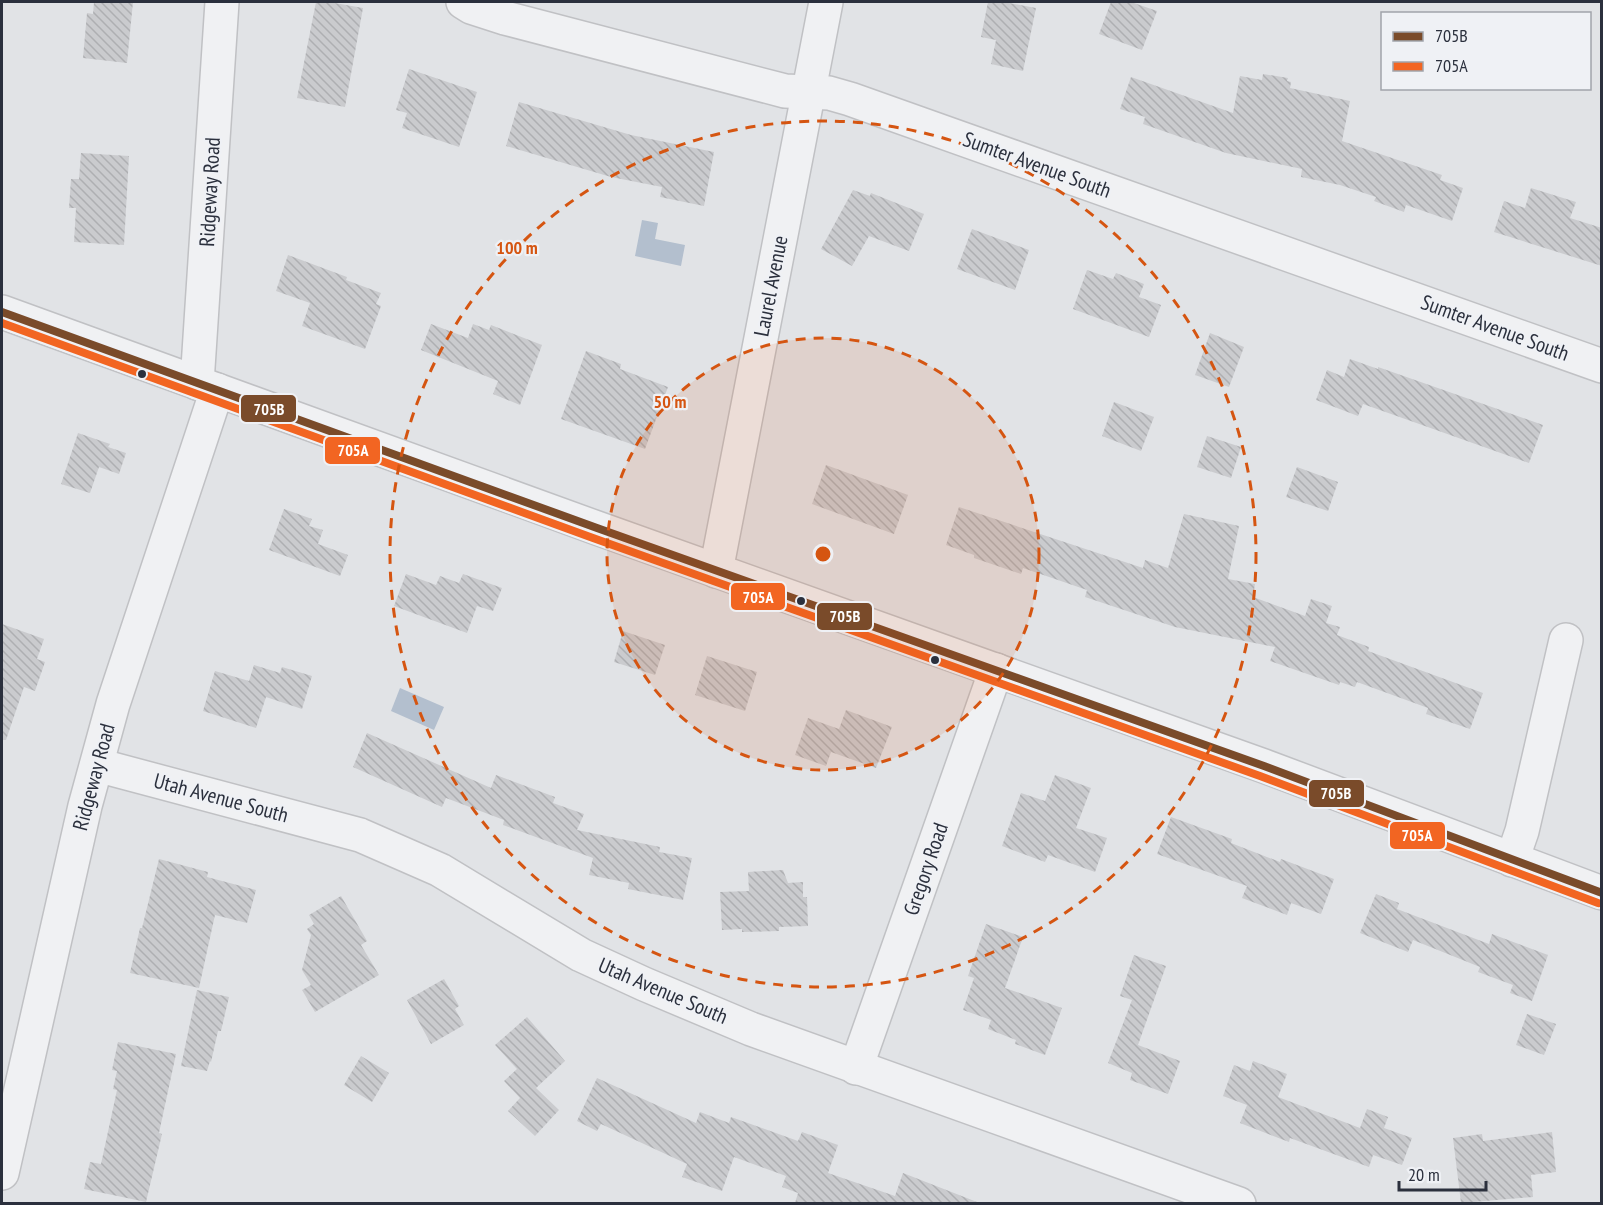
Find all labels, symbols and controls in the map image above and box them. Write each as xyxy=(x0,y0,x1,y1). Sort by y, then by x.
legend xyxy=(1381,12,1591,90)
text: 705B xyxy=(1435,24,1468,47)
text: 705A xyxy=(1435,54,1468,77)
street label: Sumter Avenue South xyxy=(960,125,1115,204)
street label: Ridgeway Road xyxy=(193,137,226,247)
street label: Laurel Avenue xyxy=(748,233,794,339)
text: 100 m xyxy=(496,236,538,259)
street label: Sumter Avenue South xyxy=(1418,288,1573,367)
unlabelled marker xyxy=(136,368,148,380)
text: 50 m xyxy=(654,390,686,413)
line badge: 705B xyxy=(240,394,297,423)
text: 705B xyxy=(254,399,285,419)
line badge: 705A xyxy=(324,436,381,465)
text: 705A xyxy=(338,440,369,460)
centre of rings xyxy=(813,544,833,564)
line badge: 705A xyxy=(730,582,786,611)
text: 705A xyxy=(743,587,774,607)
unlabelled marker xyxy=(795,595,807,607)
line badge: 705B xyxy=(816,602,873,631)
text: 705B xyxy=(830,606,861,626)
unlabelled marker xyxy=(929,654,941,666)
street label: Ridgeway Road xyxy=(66,720,121,833)
street label: Utah Avenue South xyxy=(151,767,291,828)
line badge: 705B xyxy=(1308,779,1365,808)
text: 705B xyxy=(1321,783,1352,803)
street label: Gregory Road xyxy=(897,819,954,919)
line badge: 705A xyxy=(1389,821,1446,850)
text: 705A xyxy=(1402,825,1433,845)
street label: Utah Avenue South xyxy=(594,951,732,1030)
scale bar xyxy=(1399,1154,1486,1192)
text: 20 m xyxy=(1408,1163,1440,1186)

